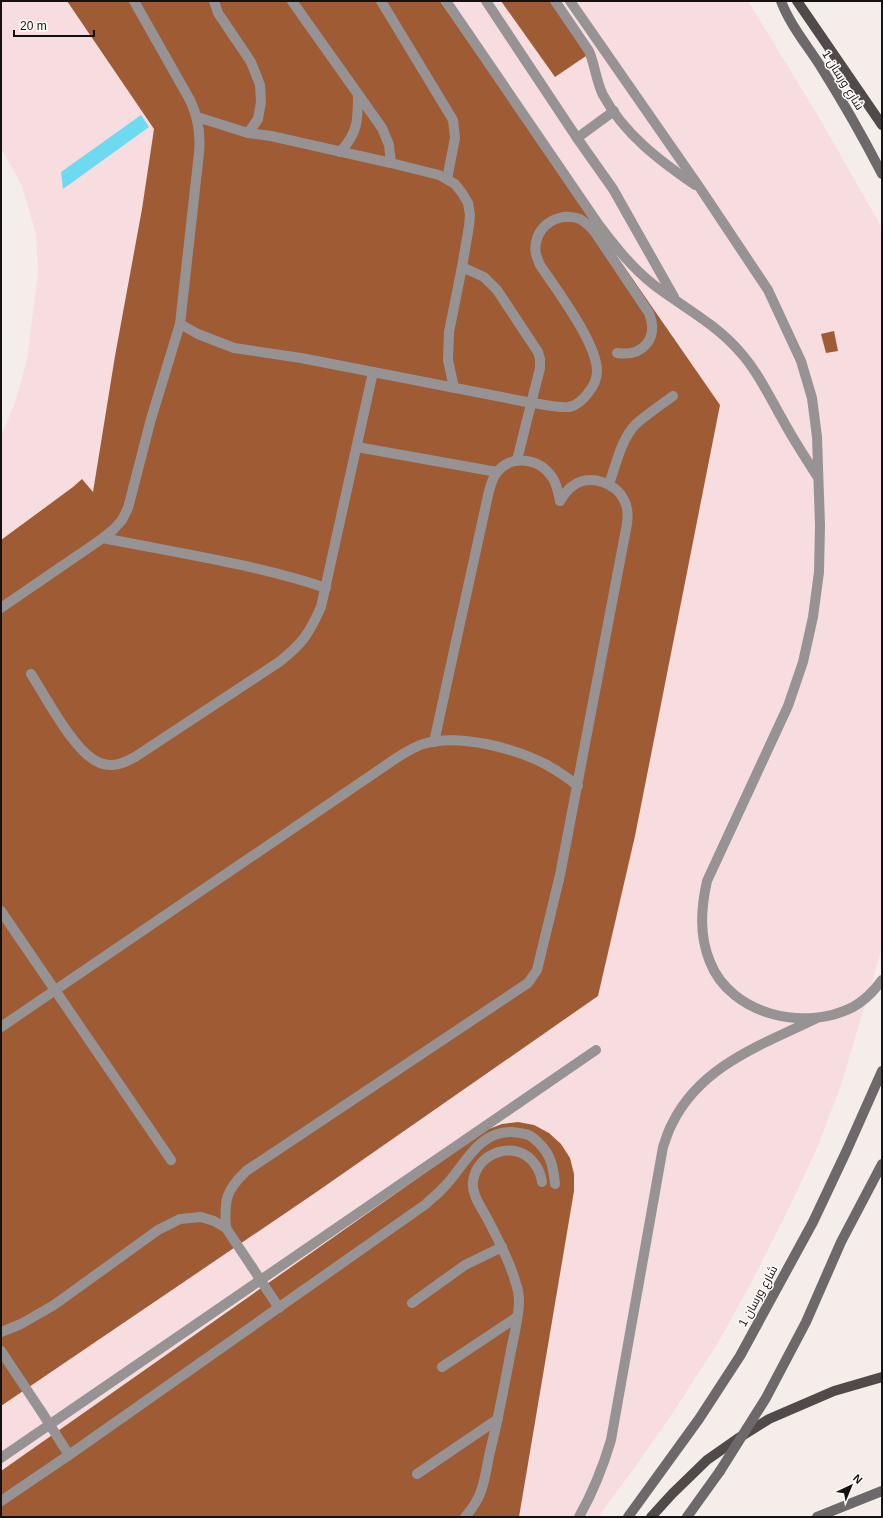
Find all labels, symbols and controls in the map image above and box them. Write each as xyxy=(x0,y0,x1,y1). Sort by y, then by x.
scale bar xyxy=(14,12,94,38)
text: 20 m xyxy=(20,19,47,33)
street label: شارع ورسان 1 xyxy=(818,48,867,113)
street label: شارع ورسان 1 xyxy=(735,1263,781,1330)
north arrow xyxy=(831,1466,871,1506)
text: N xyxy=(851,1472,865,1486)

